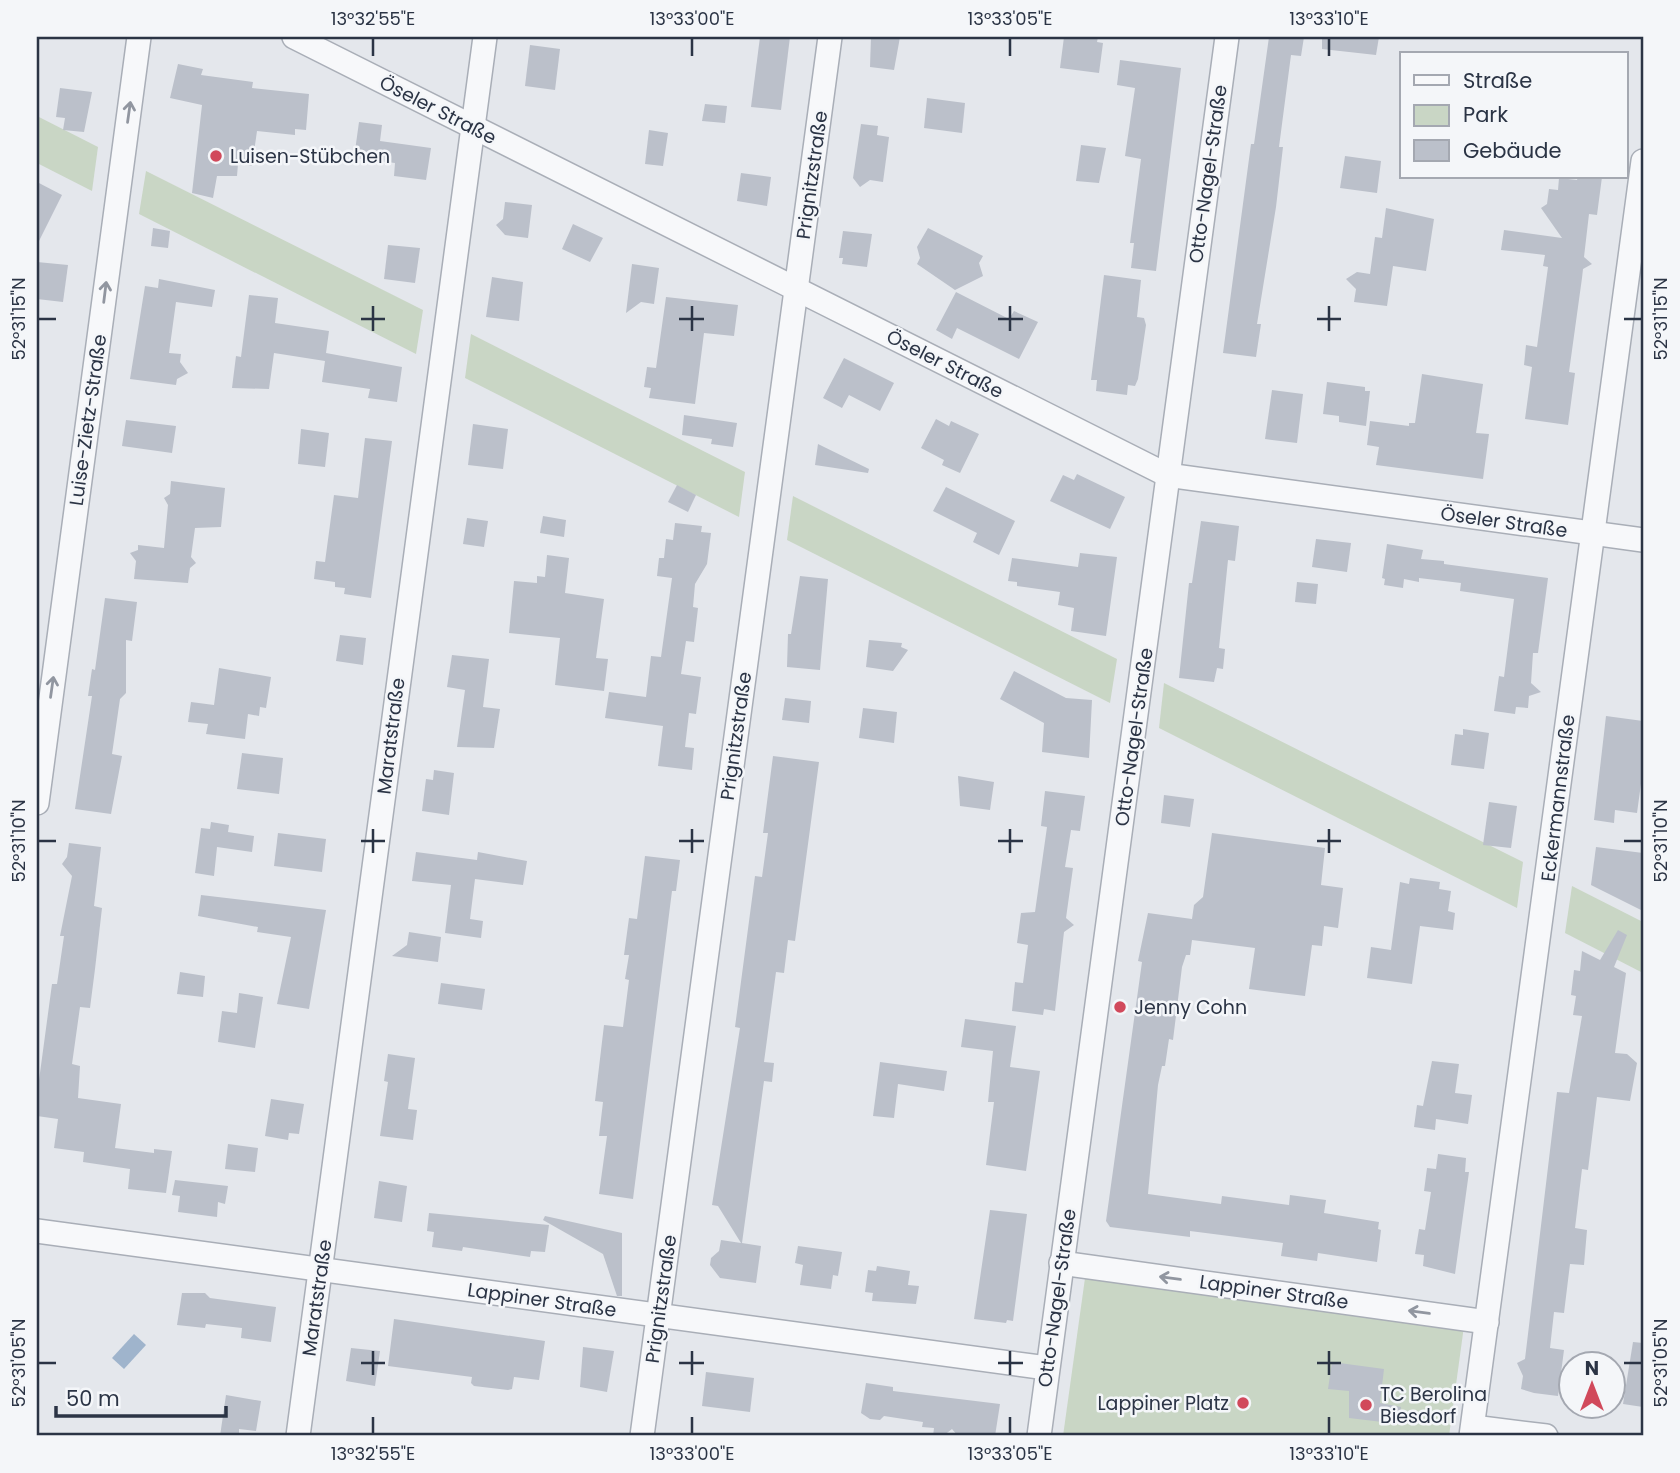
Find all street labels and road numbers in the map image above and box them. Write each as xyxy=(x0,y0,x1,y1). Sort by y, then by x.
street label: Öseler Straße xyxy=(375,69,501,151)
street label: Otto-Nagel-Straße xyxy=(1182,83,1234,265)
street label: Prignitzstraße xyxy=(790,109,834,241)
street label: Öseler Straße xyxy=(882,323,1008,405)
street label: Luise-Zietz-Straße xyxy=(63,333,113,507)
street label: Öseler Straße xyxy=(1439,500,1569,544)
street label: Otto-Nagel-Straße xyxy=(1108,646,1160,828)
street label: Prignitzstraße xyxy=(714,670,758,802)
street label: Maratstraße xyxy=(370,676,412,796)
street label: Eckermannstraße xyxy=(1534,713,1582,883)
street label: Otto-Nagel-Straße xyxy=(1031,1207,1083,1389)
street label: Prignitzstraße xyxy=(639,1233,683,1365)
street label: Maratstraße xyxy=(295,1238,339,1358)
street label: Lappiner Straße xyxy=(1198,1268,1350,1316)
street label: Lappiner Straße xyxy=(466,1276,618,1324)

